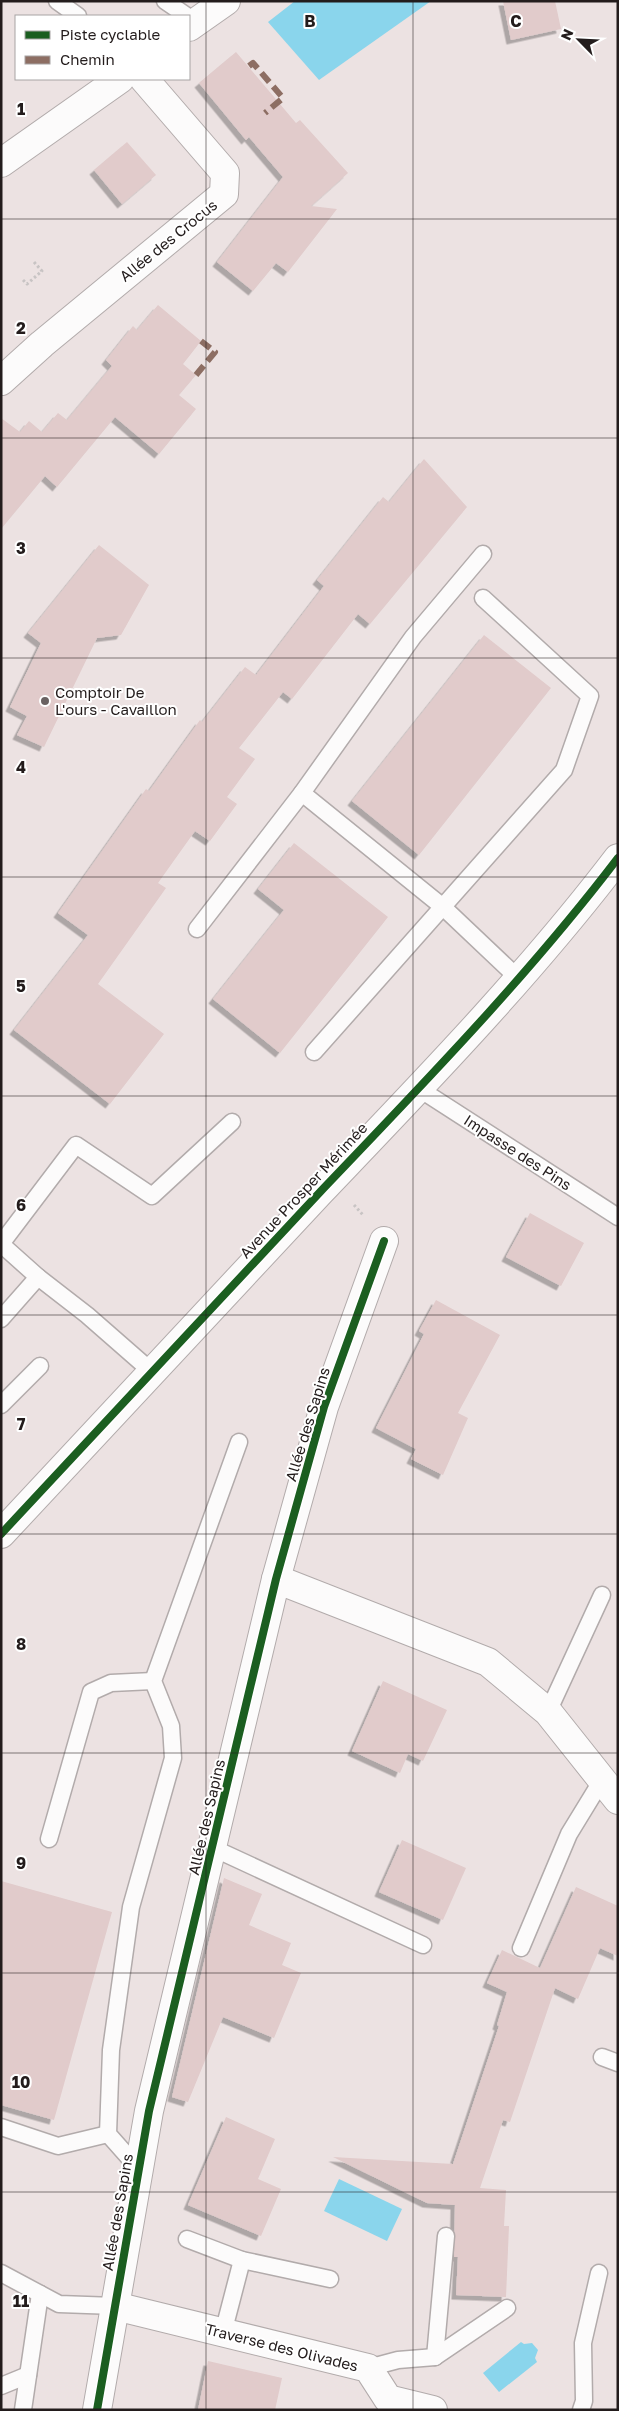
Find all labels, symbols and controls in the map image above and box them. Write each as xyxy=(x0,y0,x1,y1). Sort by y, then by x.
text: B xyxy=(304,11,316,31)
text: C xyxy=(510,11,522,31)
legend xyxy=(15,15,190,80)
north arrow xyxy=(554,15,604,65)
text: Piste cyclable xyxy=(60,25,161,43)
text: N xyxy=(557,26,577,43)
text: Chemin xyxy=(60,50,115,68)
text: 1 xyxy=(17,99,25,119)
street label: Allée des Crocus xyxy=(116,195,220,285)
text: 2 xyxy=(16,318,26,338)
text: 3 xyxy=(16,538,26,558)
place label: Comptoir De L'ours - Cavaillon xyxy=(55,683,177,718)
marker: Comptoir De L'ours - Cavaillon xyxy=(39,695,51,707)
text: 4 xyxy=(16,757,26,777)
text: 5 xyxy=(16,976,26,996)
street label: Impasse des Pins xyxy=(461,1110,575,1194)
street label: Avenue Prosper Mérimée xyxy=(235,1118,371,1262)
text: 6 xyxy=(16,1195,26,1215)
street label: Allée des Sapins xyxy=(281,1365,333,1483)
text: 7 xyxy=(17,1414,26,1434)
text: 8 xyxy=(16,1634,26,1654)
street label: Allée des Sapins xyxy=(184,1757,228,1877)
text: 9 xyxy=(16,1853,26,1873)
text: 10 xyxy=(12,2072,30,2092)
street label: Allée des Sapins xyxy=(98,2152,136,2272)
text: 11 xyxy=(13,2291,29,2311)
street label: Traverse des Olivades xyxy=(204,2319,360,2375)

